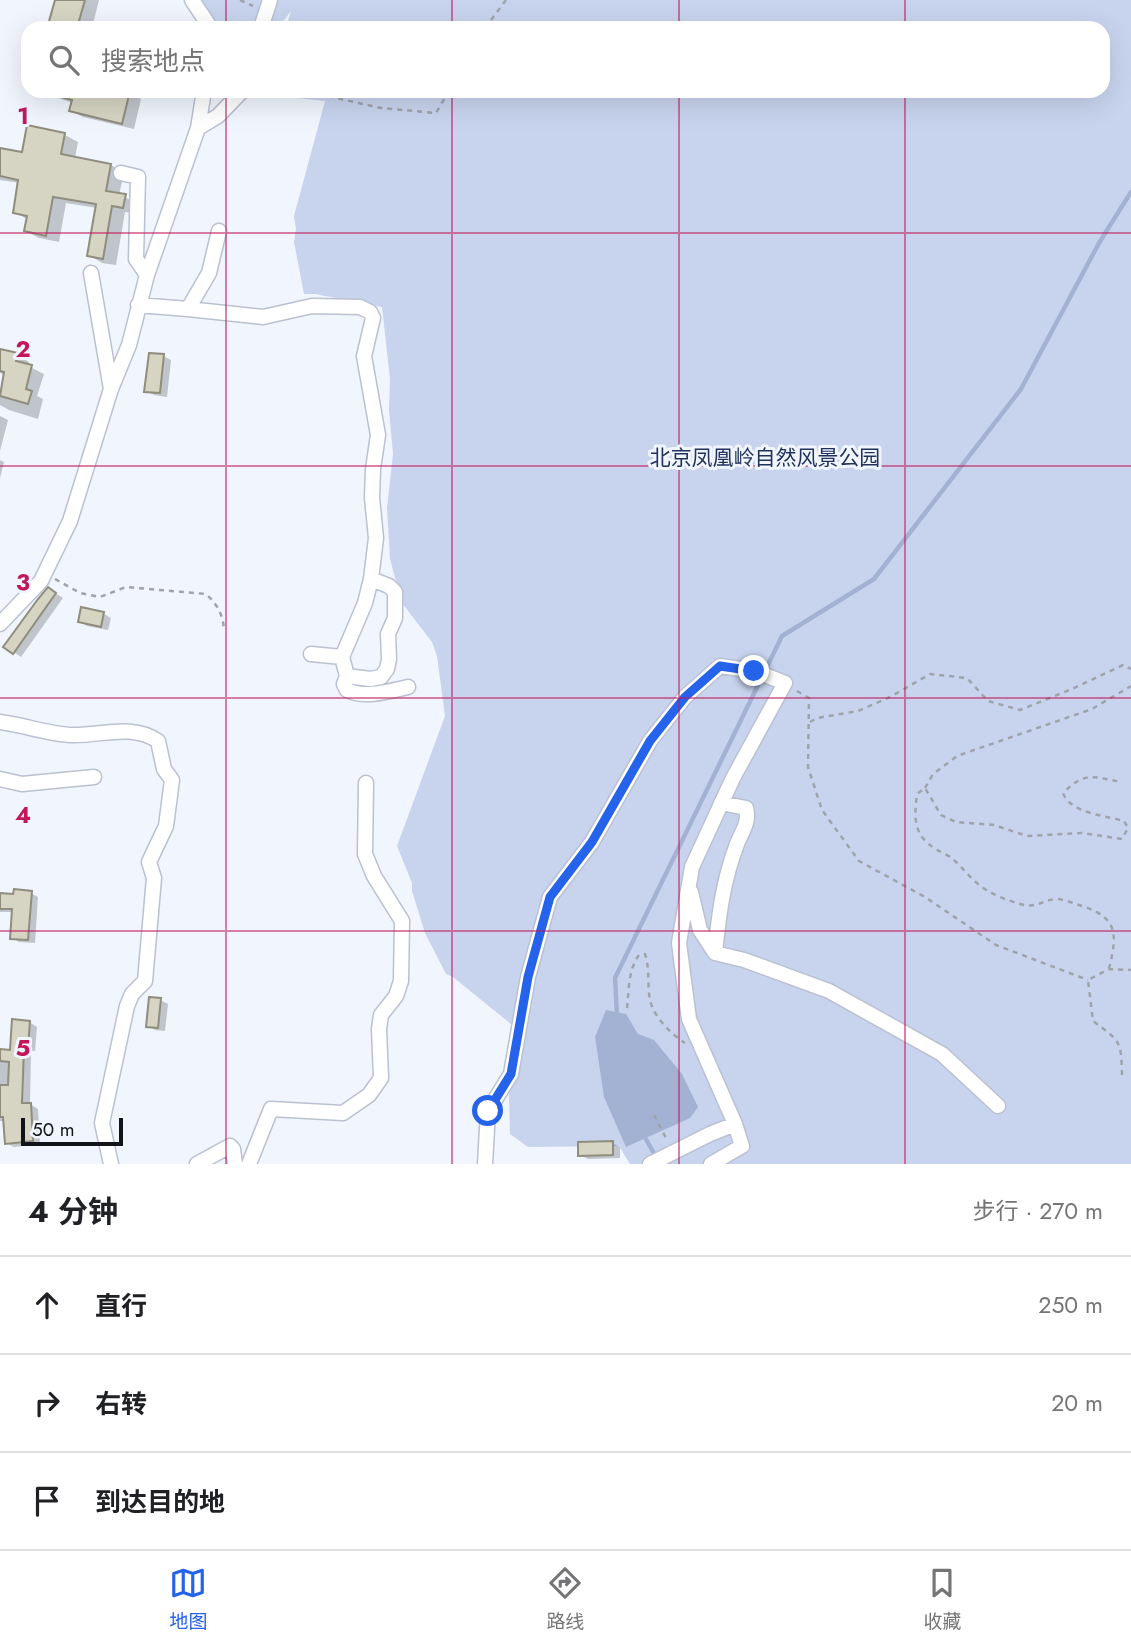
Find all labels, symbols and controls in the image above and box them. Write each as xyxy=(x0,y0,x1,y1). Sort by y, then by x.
search box xyxy=(21,21,1110,98)
icon: search xyxy=(45,41,83,79)
text: 搜索地点 xyxy=(101,42,205,80)
text: 1 xyxy=(17,99,29,133)
text: 2 xyxy=(15,332,31,366)
park label: 北京凤凰岭自然风景公园 xyxy=(650,443,881,473)
text: 3 xyxy=(16,565,30,599)
route end xyxy=(738,655,769,686)
text: 4 xyxy=(15,798,31,832)
text: 5 xyxy=(16,1031,30,1065)
route start xyxy=(472,1095,503,1126)
scale bar xyxy=(21,1115,122,1147)
text: 50 m xyxy=(32,1116,75,1143)
text: 4 分钟 xyxy=(28,1190,118,1233)
text: 步行 · 270 m xyxy=(972,1194,1103,1228)
icon: ahead xyxy=(28,1286,66,1324)
text: 直行 xyxy=(95,1287,147,1325)
text: 250 m xyxy=(1038,1288,1103,1322)
icon: right xyxy=(28,1384,66,1422)
text: 右转 xyxy=(95,1385,147,1423)
text: 20 m xyxy=(1051,1386,1103,1420)
icon: arrive xyxy=(28,1482,66,1520)
text: 到达目的地 xyxy=(95,1483,225,1521)
tab: 地图 xyxy=(169,1564,208,1635)
tab: 路线 xyxy=(546,1564,585,1635)
tab: 收藏 xyxy=(923,1564,962,1635)

